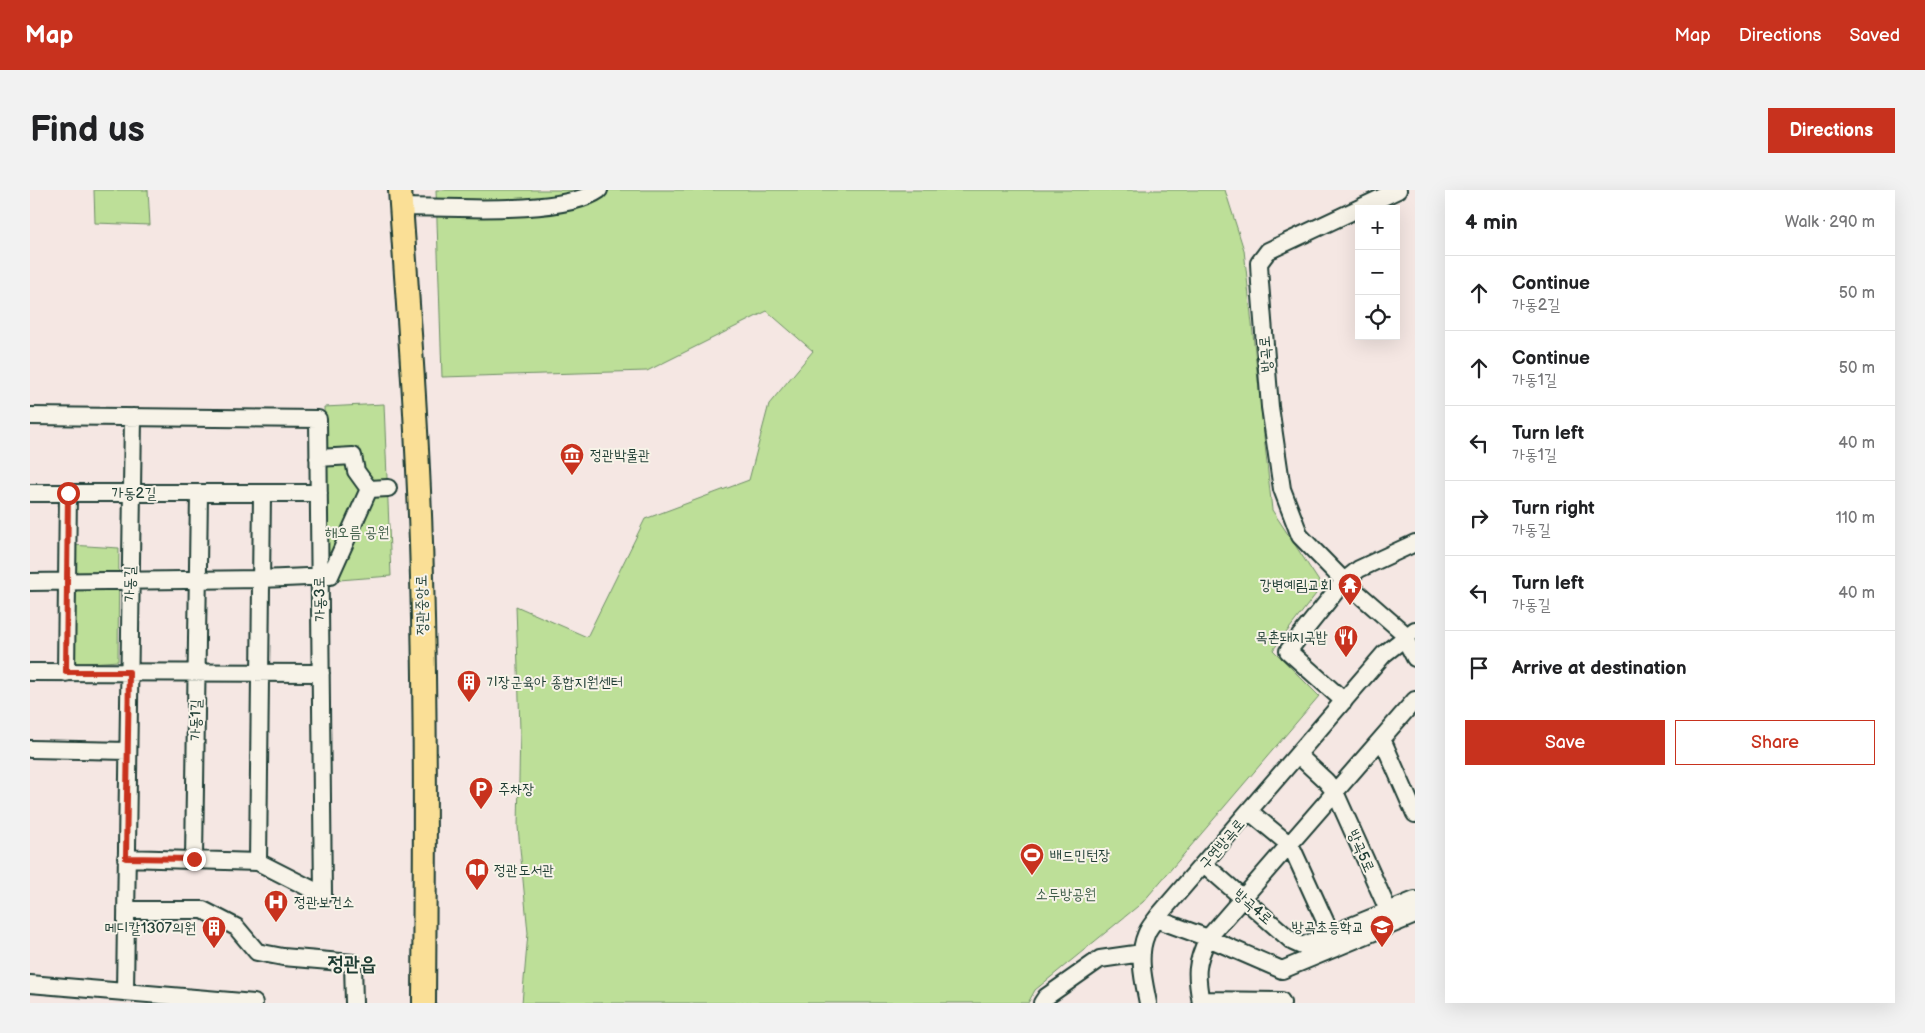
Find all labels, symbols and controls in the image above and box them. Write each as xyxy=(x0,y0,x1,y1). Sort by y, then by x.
text: Map xyxy=(25,21,73,50)
text: Map xyxy=(1675,25,1711,46)
text: Directions xyxy=(1739,25,1821,46)
text: Saved xyxy=(1849,25,1900,46)
button: Directions xyxy=(1768,108,1895,153)
text: Find us xyxy=(30,109,145,152)
map controls xyxy=(1355,205,1400,340)
button: + xyxy=(1355,205,1400,250)
text: 4 min xyxy=(1465,210,1518,235)
text: Walk · 290 m xyxy=(1785,213,1875,232)
button: − xyxy=(1355,250,1400,295)
text: Continue xyxy=(1512,272,1590,295)
icon: ahead xyxy=(1465,279,1493,307)
text: 50 m xyxy=(1839,284,1875,303)
button: locate xyxy=(1355,295,1400,340)
text: 가동2길 xyxy=(1512,296,1560,315)
street label: 방곡로 xyxy=(1255,335,1277,373)
text: Continue xyxy=(1512,347,1590,370)
icon: ahead xyxy=(1465,354,1493,382)
text: 50 m xyxy=(1839,359,1875,378)
text: 가동1길 xyxy=(1512,371,1557,390)
text: Turn left xyxy=(1512,422,1584,445)
icon: left xyxy=(1465,429,1493,457)
text: 40 m xyxy=(1838,434,1875,453)
museum icon: 정관박물관 xyxy=(559,442,585,476)
place label: 정관박물관 xyxy=(590,446,650,465)
text: 가동1길 xyxy=(1512,446,1557,465)
route start xyxy=(57,482,80,505)
street label: 가동2길 xyxy=(111,484,157,503)
text: Turn right xyxy=(1512,497,1595,520)
icon: right xyxy=(1465,504,1493,532)
text: 110 m xyxy=(1836,509,1875,528)
text: 가동길 xyxy=(1512,521,1551,540)
park label: 해오름 공원 xyxy=(325,523,389,542)
street label: 가동길 xyxy=(120,566,140,602)
temple icon: 강변예림교회 xyxy=(1337,572,1363,606)
text: Turn left xyxy=(1512,572,1584,595)
street label: 정관중앙로 xyxy=(412,575,432,635)
street label: 가동3로 xyxy=(310,576,330,622)
place label: 강변예림교회 xyxy=(1260,576,1332,595)
icon: left xyxy=(1465,579,1493,607)
text: 40 m xyxy=(1838,584,1875,603)
text: 가동길 xyxy=(1512,596,1551,615)
restaurant icon: 목촌돼지국밥 xyxy=(1333,624,1359,658)
place label: 목촌돼지국밥 xyxy=(1256,628,1328,647)
icon: arrive xyxy=(1465,654,1493,682)
text: Arrive at destination xyxy=(1512,657,1687,680)
building icon: 기장군육아 종합지원센터 xyxy=(456,669,482,703)
place label: 기장군육아 종합지원센터 xyxy=(486,673,623,692)
street label: 가동1길 xyxy=(186,699,206,741)
button: Save xyxy=(1465,720,1665,765)
button: Share xyxy=(1675,720,1875,765)
parking icon: 주차장 xyxy=(468,776,494,810)
place label: 주차장 xyxy=(498,780,534,799)
street label: 구연방곡로 xyxy=(1195,815,1249,873)
street label: 방곡5로 xyxy=(1343,827,1379,875)
sports icon: 배드민턴장 xyxy=(1019,842,1045,876)
place label: 배드민턴장 xyxy=(1050,846,1110,865)
route end xyxy=(183,848,206,871)
library icon: 정관도서관 xyxy=(464,857,490,891)
place label: 정관도서관 xyxy=(494,861,554,880)
park label: 소두방공원 xyxy=(1036,885,1096,904)
street label: 방곡4로 xyxy=(1230,885,1276,929)
hospital icon: 정관보건소 xyxy=(263,889,289,923)
place label: 정관보건소 xyxy=(294,893,354,912)
school or university icon: 방곡초등학교 xyxy=(1369,914,1395,948)
building icon: 메디칼1307의원 xyxy=(201,915,227,949)
place label: 방곡초등학교 xyxy=(1292,918,1364,937)
place label: 메디칼1307의원 xyxy=(104,919,196,938)
district label: 정관읍 xyxy=(328,952,376,976)

